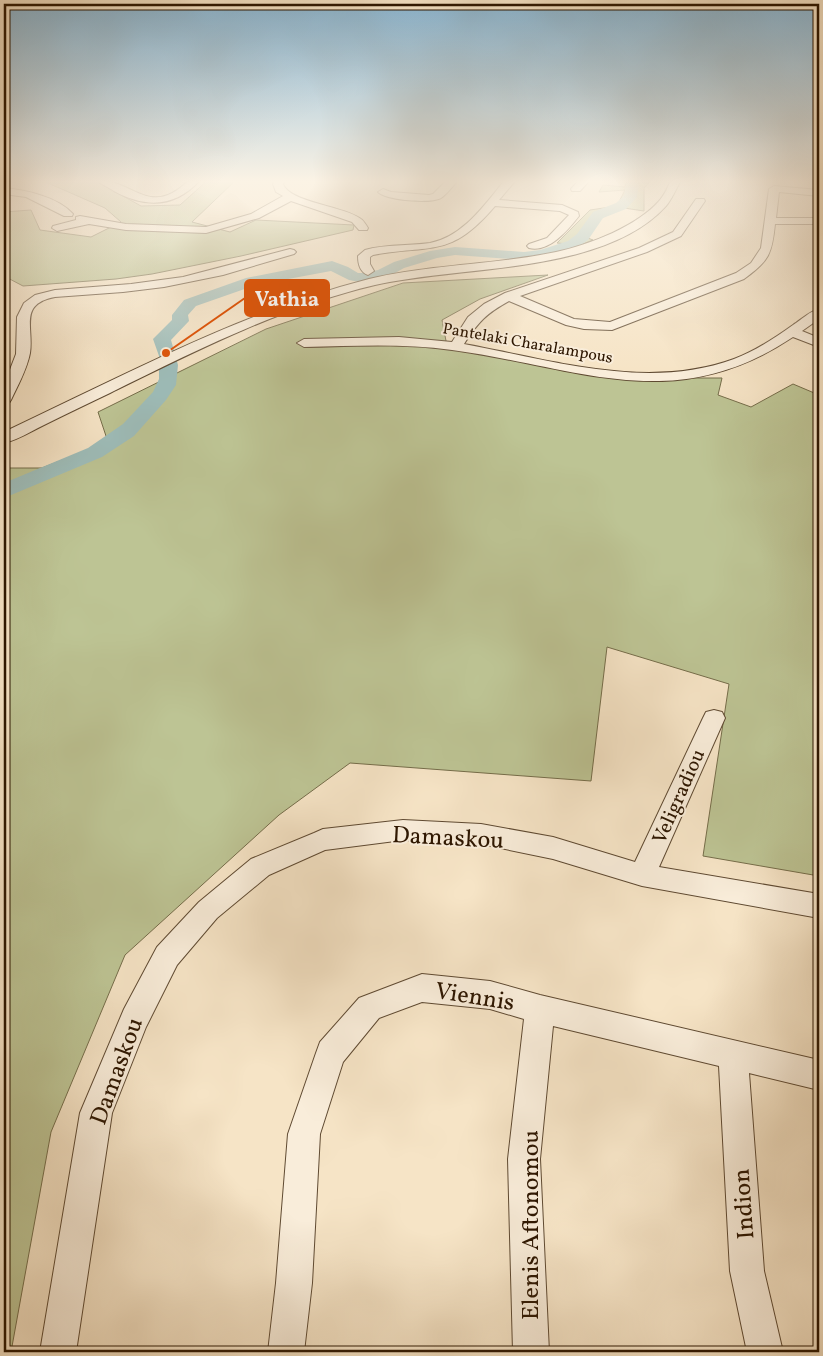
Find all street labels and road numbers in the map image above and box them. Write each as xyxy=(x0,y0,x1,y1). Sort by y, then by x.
street label: Pantelaki Charalampous xyxy=(441,318,615,370)
street label: Veligradiou xyxy=(646,745,713,849)
street label: Damaskou xyxy=(391,819,505,859)
street label: Viennis xyxy=(433,975,517,1021)
street label: Damaskou xyxy=(83,1013,153,1130)
street label: Elenis Aftonomou xyxy=(515,1130,549,1320)
street label: Indion xyxy=(726,1167,764,1240)

